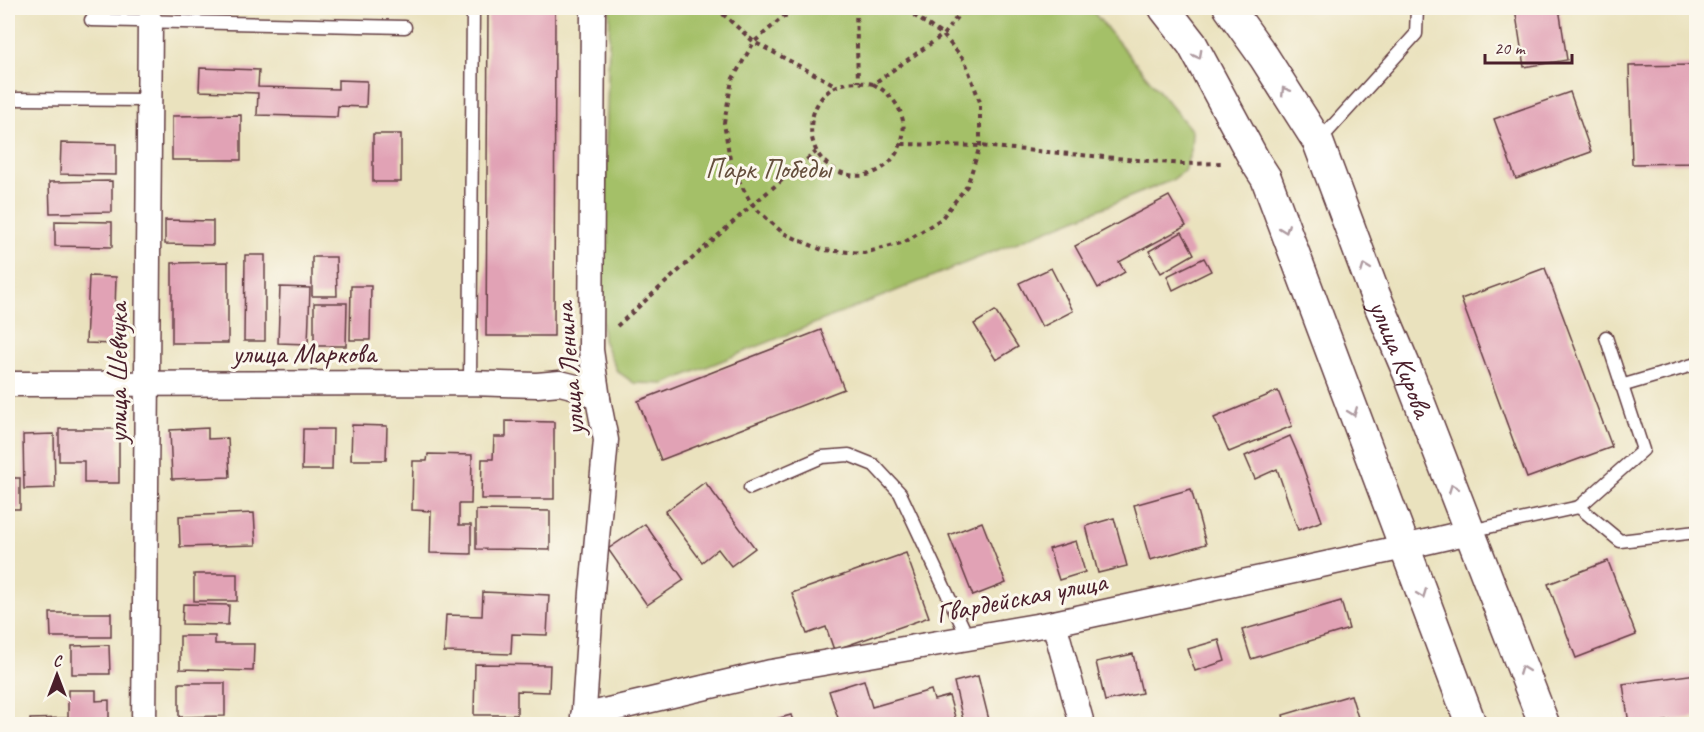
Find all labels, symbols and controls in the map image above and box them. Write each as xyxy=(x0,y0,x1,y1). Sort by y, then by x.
scale bar xyxy=(1485,27,1572,65)
text: 20 m xyxy=(1494,37,1527,59)
one-way arrow xyxy=(1191,49,1202,59)
one-way arrow xyxy=(1281,87,1293,97)
park label: Парк Победы xyxy=(705,151,833,186)
one-way arrow xyxy=(1278,223,1290,234)
one-way arrow xyxy=(1360,263,1372,274)
street label: улица Кирова xyxy=(1361,293,1442,424)
street label: улица Ленина xyxy=(546,299,592,439)
street label: улица Шевчука xyxy=(100,300,135,445)
street label: улица Маркова xyxy=(230,336,378,371)
one-way arrow xyxy=(1346,406,1359,417)
one-way arrow xyxy=(1447,483,1460,494)
street label: Гвардейская улица xyxy=(933,563,1111,631)
one-way arrow xyxy=(1415,588,1427,599)
north arrow xyxy=(27,645,87,705)
text: С xyxy=(53,651,63,671)
one-way arrow xyxy=(1517,665,1530,676)

